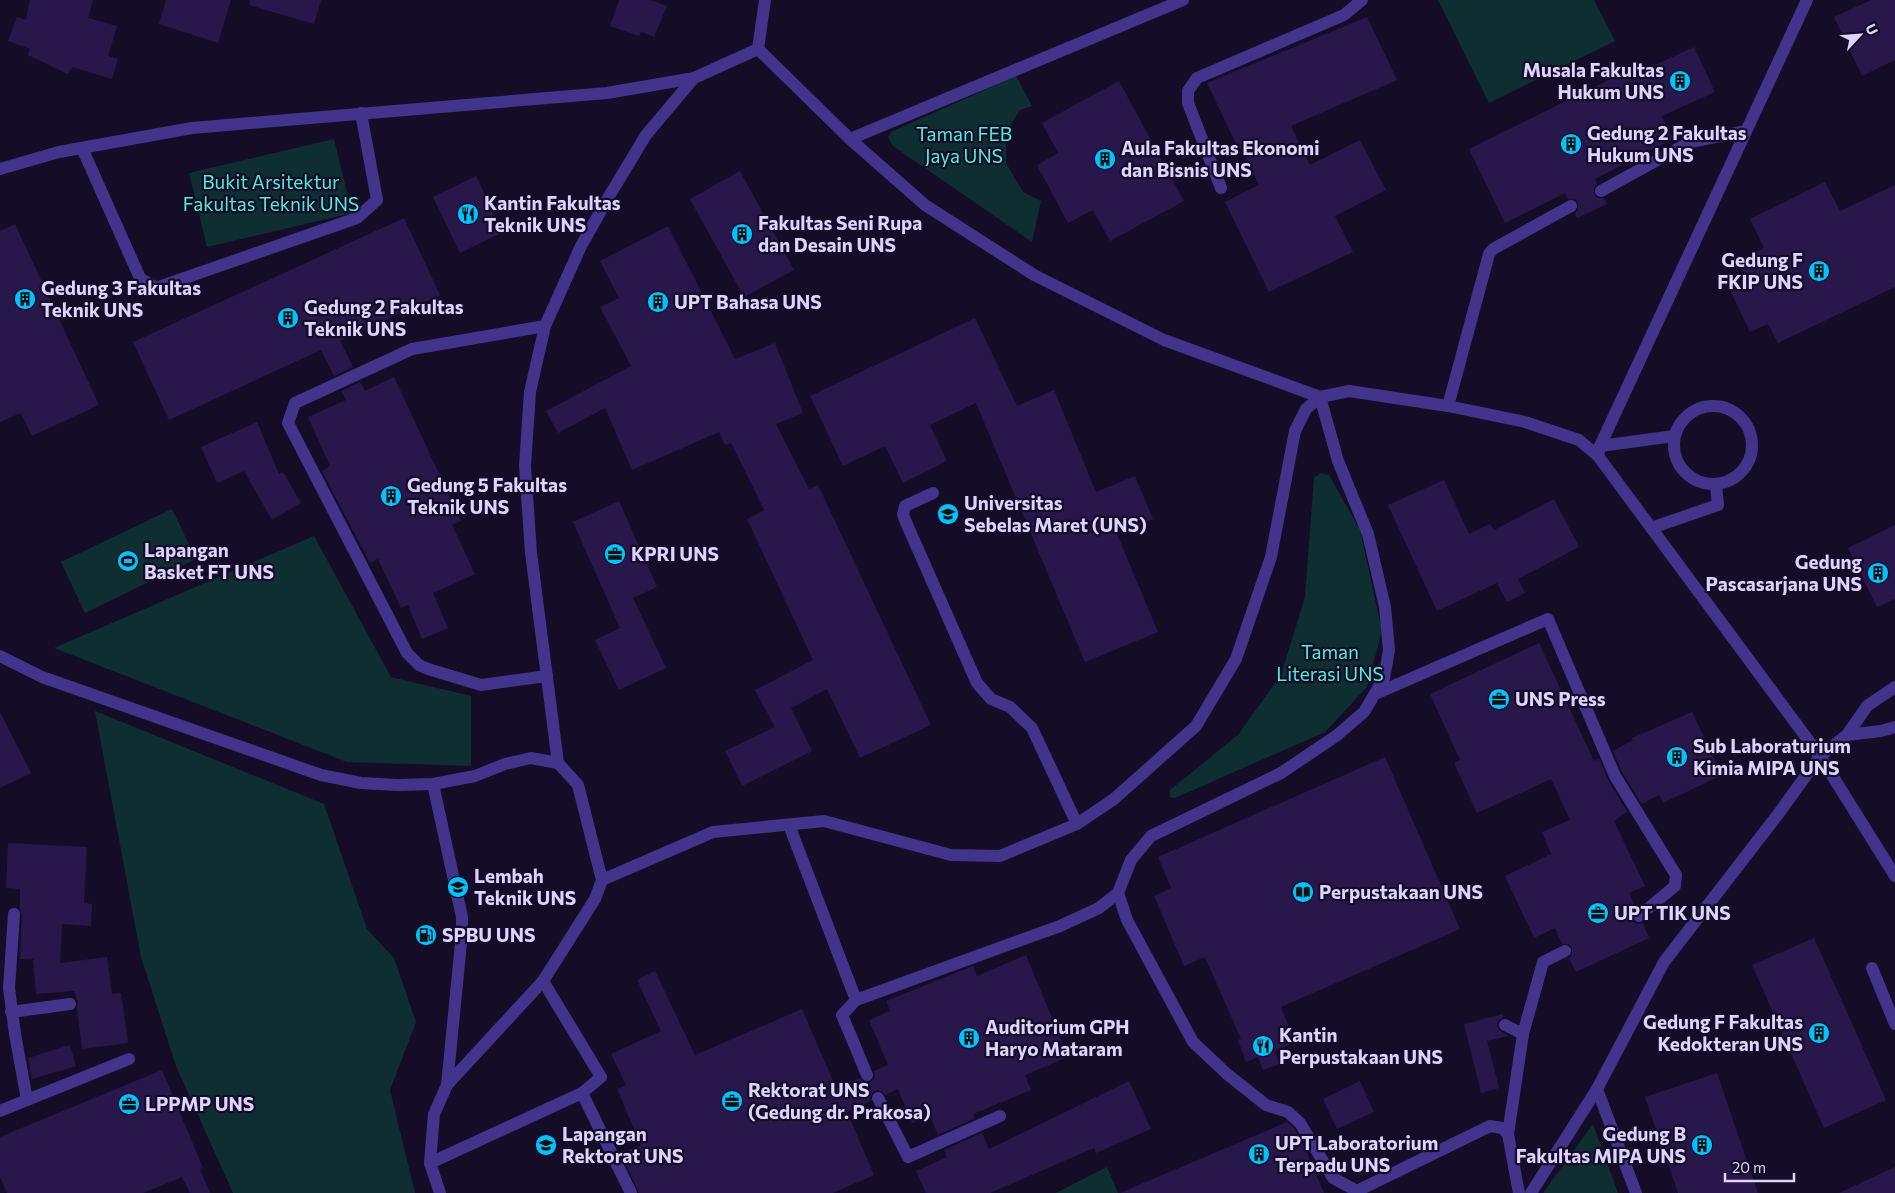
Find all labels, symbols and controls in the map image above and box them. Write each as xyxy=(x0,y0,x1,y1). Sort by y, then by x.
north arrow xyxy=(1835,10,1885,60)
text: U xyxy=(1862,21,1882,37)
place label: Musala Fakultas Hukum UNS xyxy=(1523,58,1664,103)
building icon: Musala Fakultas Hukum UNS xyxy=(1668,69,1692,93)
place label: Gedung 2 Fakultas Hukum UNS xyxy=(1587,121,1747,166)
park label: Taman FEB Jaya UNS xyxy=(916,122,1012,167)
building icon: Gedung 2 Fakultas Hukum UNS xyxy=(1559,132,1583,156)
place label: Aula Fakultas Ekonomi dan Bisnis UNS xyxy=(1121,136,1319,181)
building icon: Aula Fakultas Ekonomi dan Bisnis UNS xyxy=(1093,147,1117,171)
park label: Bukit Arsitektur Fakultas Teknik UNS xyxy=(183,170,359,215)
place label: Kantin Fakultas Teknik UNS xyxy=(484,191,621,236)
restaurant icon: Kantin Fakultas Teknik UNS xyxy=(456,202,480,226)
place label: Fakultas Seni Rupa dan Desain UNS xyxy=(758,211,922,256)
building icon: Fakultas Seni Rupa dan Desain UNS xyxy=(730,222,754,246)
place label: Gedung F FKIP UNS xyxy=(1717,248,1803,293)
building icon: Gedung F FKIP UNS xyxy=(1807,259,1831,283)
place label: Gedung 3 Fakultas Teknik UNS xyxy=(41,276,201,321)
building icon: Gedung 3 Fakultas Teknik UNS xyxy=(13,287,37,311)
building icon: UPT Bahasa UNS xyxy=(646,290,670,314)
place label: UPT Bahasa UNS xyxy=(674,290,822,313)
place label: Gedung 2 Fakultas Teknik UNS xyxy=(304,295,464,340)
building icon: Gedung 2 Fakultas Teknik UNS xyxy=(276,306,300,330)
place label: Gedung 5 Fakultas Teknik UNS xyxy=(407,473,567,518)
building icon: Gedung 5 Fakultas Teknik UNS xyxy=(379,484,403,508)
place label: Universitas Sebelas Maret (UNS) xyxy=(964,491,1147,536)
school or university icon: Universitas Sebelas Maret (UNS) xyxy=(936,502,960,526)
place label: Lapangan Basket FT UNS xyxy=(144,538,274,583)
office icon: KPRI UNS xyxy=(603,542,627,566)
place label: KPRI UNS xyxy=(631,542,719,565)
sports icon: Lapangan Basket FT UNS xyxy=(116,549,140,573)
place label: Gedung Pascasarjana UNS xyxy=(1705,550,1863,595)
building icon: Gedung Pascasarjana UNS xyxy=(1866,561,1890,585)
park label: Taman Literasi UNS xyxy=(1276,640,1384,685)
office icon: UNS Press xyxy=(1487,687,1511,711)
place label: UNS Press xyxy=(1515,687,1606,710)
place label: Sub Laboraturium Kimia MIPA UNS xyxy=(1693,734,1851,779)
building icon: Sub Laboraturium Kimia MIPA UNS xyxy=(1665,745,1689,769)
place label: Lembah Teknik UNS xyxy=(474,864,576,909)
school or university icon: Lembah Teknik UNS xyxy=(446,875,470,899)
library icon: Perpustakaan UNS xyxy=(1291,880,1315,904)
place label: Perpustakaan UNS xyxy=(1319,880,1483,903)
office icon: UPT TIK UNS xyxy=(1586,901,1610,925)
place label: UPT TIK UNS xyxy=(1614,901,1731,924)
fuel station icon: SPBU UNS xyxy=(414,923,438,947)
place label: SPBU UNS xyxy=(442,923,535,946)
place label: Gedung F Fakultas Kedokteran UNS xyxy=(1643,1010,1803,1055)
place label: Auditorium GPH Haryo Mataram xyxy=(985,1015,1130,1060)
building icon: Gedung F Fakultas Kedokteran UNS xyxy=(1807,1021,1831,1045)
place label: Kantin Perpustakaan UNS xyxy=(1279,1023,1443,1068)
building icon: Auditorium GPH Haryo Mataram xyxy=(957,1026,981,1050)
restaurant icon: Kantin Perpustakaan UNS xyxy=(1251,1034,1275,1058)
place label: Rektorat UNS (Gedung dr. Prakosa) xyxy=(748,1078,931,1123)
office icon: Rektorat UNS (Gedung dr. Prakosa) xyxy=(720,1089,744,1113)
office icon: LPPMP UNS xyxy=(117,1092,141,1116)
place label: LPPMP UNS xyxy=(145,1092,254,1115)
place label: Lapangan Rektorat UNS xyxy=(562,1122,684,1167)
place label: Gedung B Fakultas MIPA UNS xyxy=(1516,1122,1686,1167)
place label: UPT Laboratorium Terpadu UNS xyxy=(1275,1131,1438,1176)
school or university icon: Lapangan Rektorat UNS xyxy=(534,1133,558,1157)
building icon: Gedung B Fakultas MIPA UNS xyxy=(1690,1133,1714,1157)
building icon: UPT Laboratorium Terpadu UNS xyxy=(1247,1142,1271,1166)
scale bar xyxy=(1725,1150,1794,1182)
text: 20 m xyxy=(1732,1158,1766,1176)

